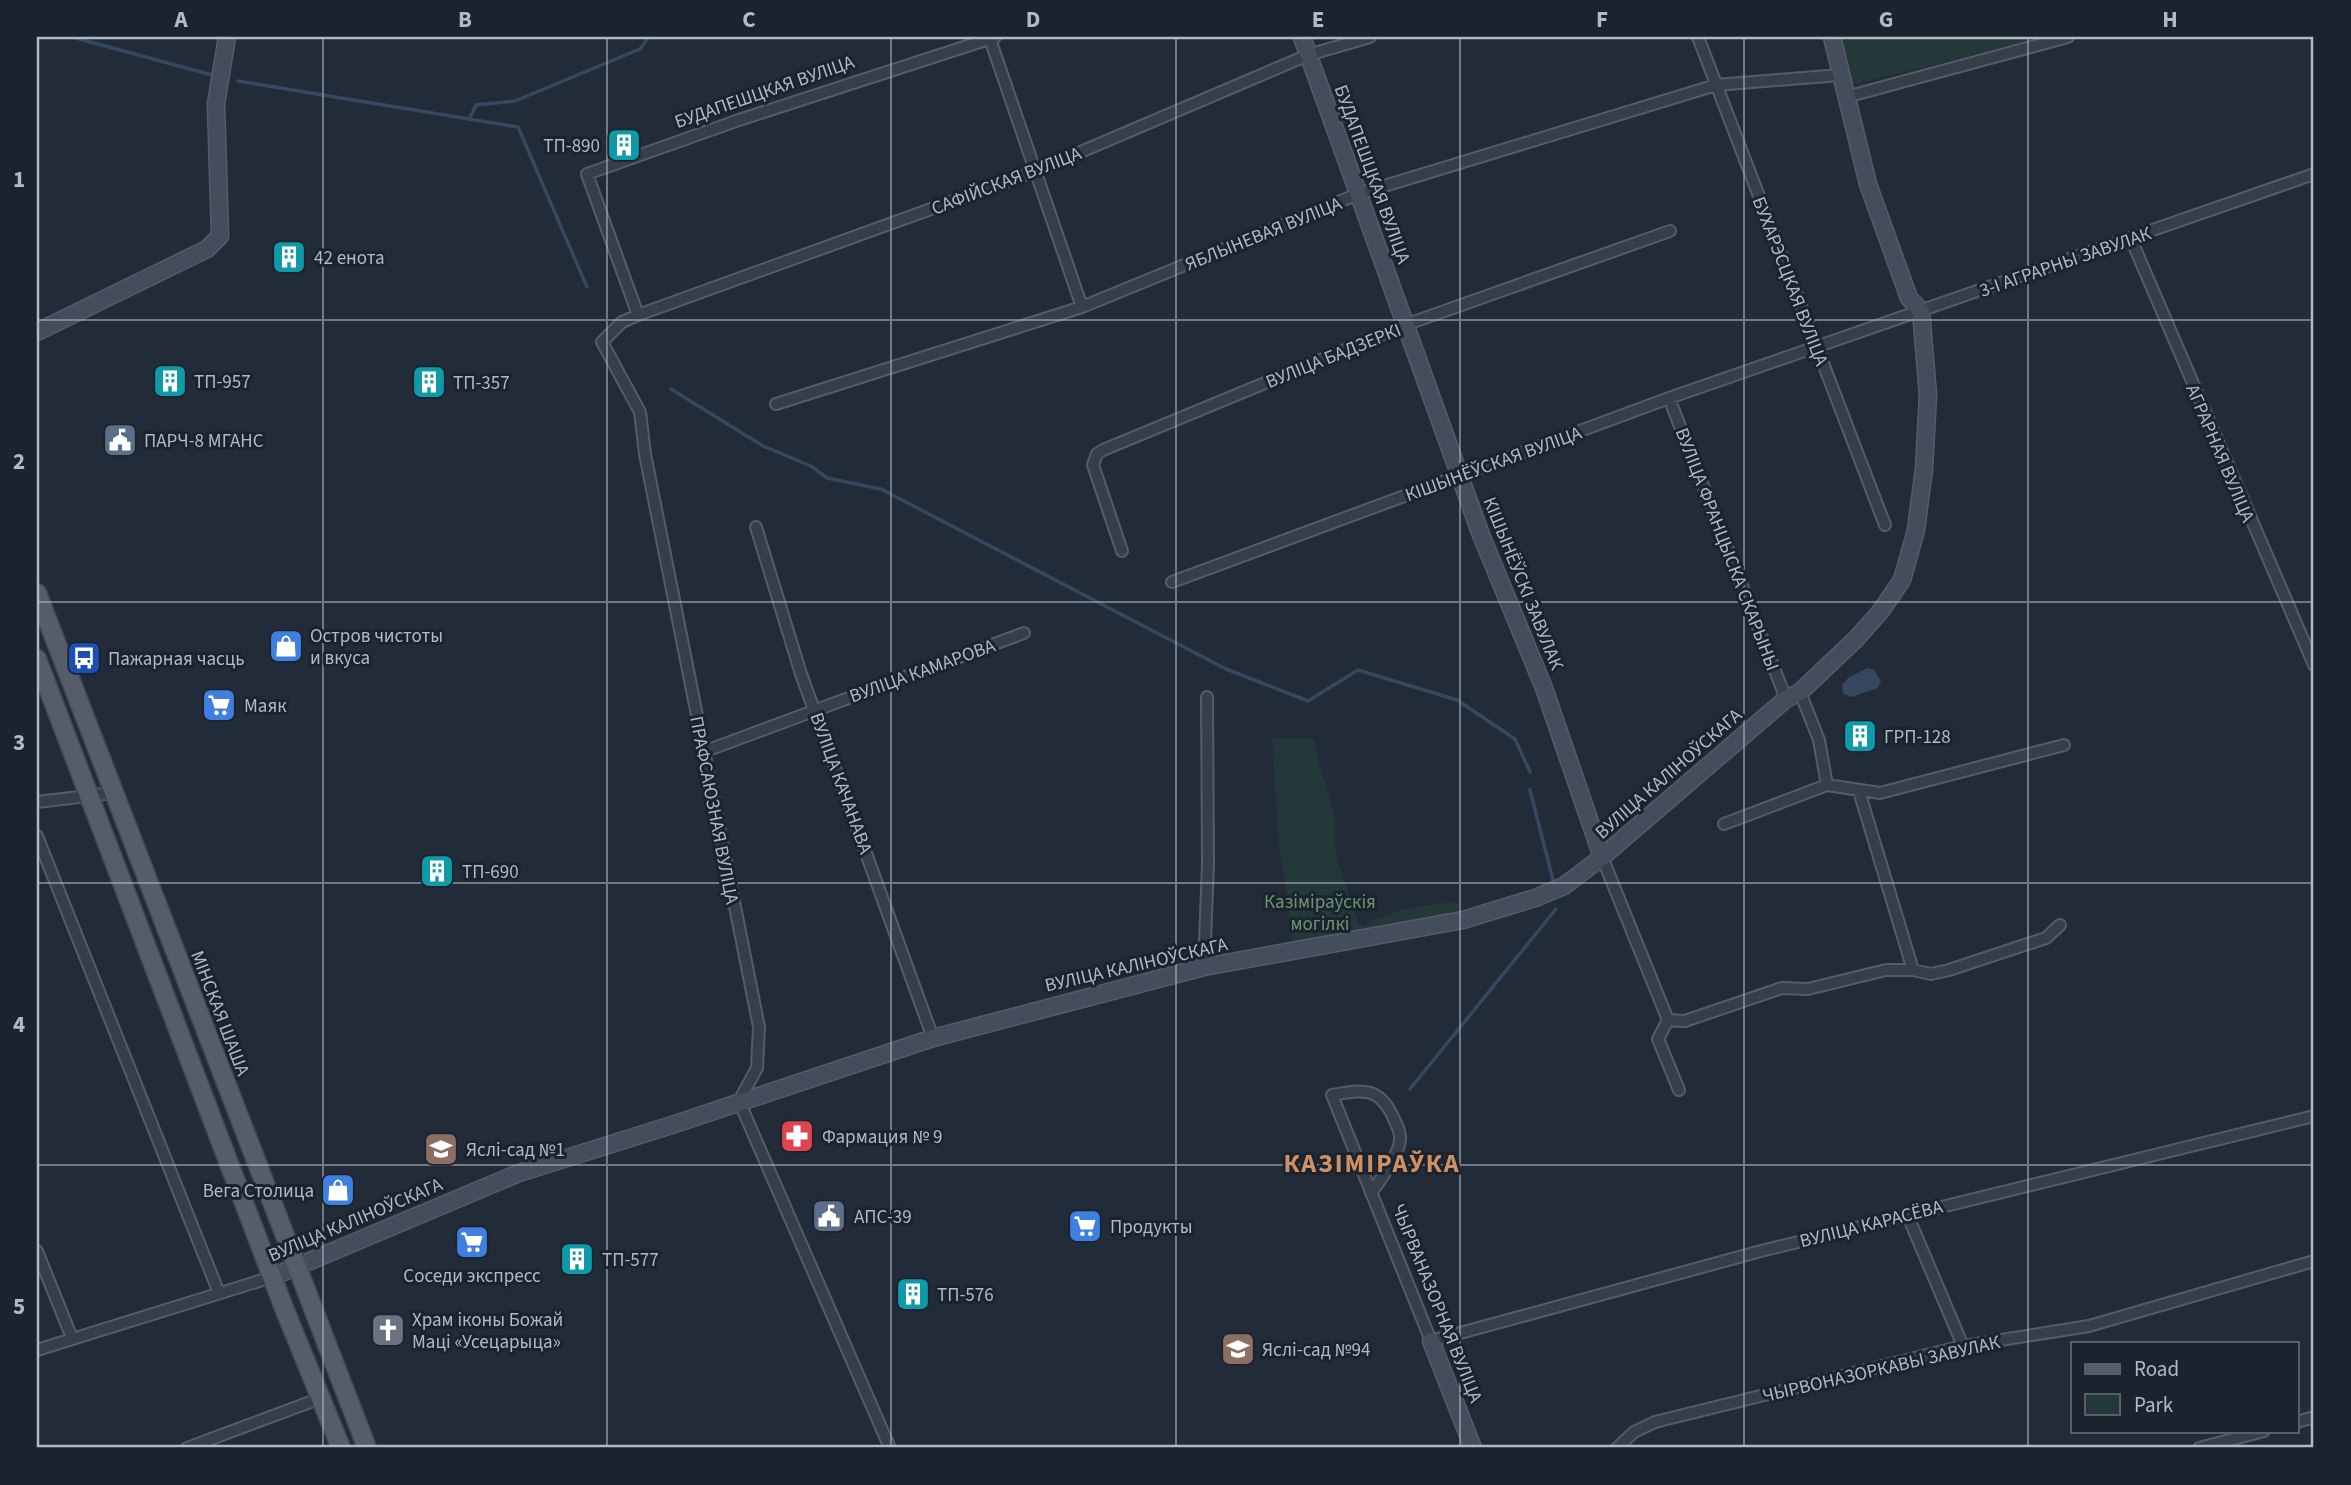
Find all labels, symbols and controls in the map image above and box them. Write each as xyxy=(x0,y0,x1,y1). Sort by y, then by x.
text: A xyxy=(173,3,188,36)
text: B xyxy=(458,3,472,36)
text: C xyxy=(742,3,756,36)
text: D xyxy=(1026,3,1040,36)
text: E xyxy=(1312,3,1324,36)
text: F xyxy=(1596,3,1608,36)
text: G xyxy=(1879,3,1893,36)
text: H xyxy=(2162,3,2178,36)
street label: БУДАПЕШЦКАЯ ВУЛІЦА xyxy=(671,49,859,136)
street label: БУДАПЕШЦКАЯ ВУЛІЦА xyxy=(1327,81,1417,268)
building icon: ТП-890 xyxy=(605,126,643,164)
place label: ТП-890 xyxy=(543,133,600,160)
street label: САФІЙСКАЯ ВУЛІЦА xyxy=(928,140,1086,222)
text: 1 xyxy=(13,163,25,196)
street label: ЯБЛЫНЕВАЯ ВУЛІЦА xyxy=(1181,190,1347,278)
street label: БУХАРЭСЦКАЯ ВУЛІЦА xyxy=(1745,193,1835,371)
street label: 3-І АГРАРНЫ ЗАВУЛАК xyxy=(1976,220,2155,304)
building icon: 42 енота xyxy=(270,238,308,276)
place label: 42 енота xyxy=(314,245,385,272)
street label: ВУЛІЦА БАДЗЕРКІ xyxy=(1262,317,1405,396)
building icon: ТП-957 xyxy=(151,362,189,400)
building icon: ТП-357 xyxy=(410,363,448,401)
place label: ТП-957 xyxy=(194,369,251,396)
place label: ТП-357 xyxy=(453,370,510,397)
street label: АГРАРНАЯ ВУЛІЦА xyxy=(2178,380,2261,527)
street label: КІШЫНЁЎСКАЯ ВУЛІЦА xyxy=(1401,420,1586,509)
public building icon: ПАРЧ-8 МГАНС xyxy=(101,421,139,459)
street label: ВУЛІЦА ФРАНЦЫСКА СКАРЫНЫ xyxy=(1668,424,1785,675)
place label: ПАРЧ-8 МГАНС xyxy=(144,428,264,455)
text: 2 xyxy=(13,445,25,478)
street label: КІШЫНЁЎСКІ ЗАВУЛАК xyxy=(1476,493,1570,674)
place label: Остров чистоты и вкуса xyxy=(310,623,443,672)
shop icon: Остров чистоты и вкуса xyxy=(267,627,305,665)
street label: ВУЛІЦА КАМАРОВА xyxy=(846,632,1000,710)
bus stop icon: Пажарная часць xyxy=(65,639,103,677)
place label: Пажарная часць xyxy=(108,646,245,673)
supermarket icon: Маяк xyxy=(200,686,238,724)
place label: Маяк xyxy=(244,693,287,720)
street label: ВУЛІЦА КАЛІНОЎСКАГА xyxy=(1590,702,1749,846)
street label: ВУЛІЦА КАЧАНАВА xyxy=(802,709,879,859)
street label: ПРАФСАЮЗНАЯ ВУЛІЦА xyxy=(682,714,745,907)
building icon: ГРП-128 xyxy=(1841,717,1879,755)
place label: ГРП-128 xyxy=(1884,724,1951,751)
text: 3 xyxy=(13,726,25,759)
building icon: ТП-690 xyxy=(418,852,456,890)
place label: ТП-690 xyxy=(462,859,519,886)
park label: Казіміраўскія могілкі xyxy=(1264,889,1376,938)
street label: ВУЛІЦА КАЛІНОЎСКАГА xyxy=(1042,931,1231,1000)
street label: МІНСКАЯ ШАША xyxy=(183,947,256,1081)
text: 4 xyxy=(13,1008,25,1041)
pharmacy icon: Фармация № 9 xyxy=(778,1117,816,1155)
place label: Фармация № 9 xyxy=(822,1124,942,1151)
school or university icon: Яслі-сад №1 xyxy=(422,1130,460,1168)
place label: Яслі-сад №1 xyxy=(466,1137,565,1164)
district label: КАЗІМІРАЎКА xyxy=(1283,1145,1461,1182)
street label: ВУЛІЦА КАЛІНОЎСКАГА xyxy=(264,1171,448,1269)
shop icon: Вега Столица xyxy=(319,1171,357,1209)
place label: Вега Столица xyxy=(203,1178,314,1205)
street label: ВУЛІЦА КАРАСЁВА xyxy=(1797,1193,1946,1255)
public building icon: АПС-39 xyxy=(810,1197,848,1235)
street label: ЧЫРВАНАЗОРНАЯ ВУЛІЦА xyxy=(1384,1200,1489,1408)
place label: АПС-39 xyxy=(854,1204,912,1231)
supermarket icon: Продукты xyxy=(1066,1207,1104,1245)
place label: Продукты xyxy=(1110,1214,1193,1241)
supermarket icon: Соседи экспресс xyxy=(453,1223,491,1261)
building icon: ТП-577 xyxy=(558,1240,596,1278)
place label: ТП-577 xyxy=(602,1247,659,1274)
place label: Соседи экспресс xyxy=(403,1263,541,1290)
building icon: ТП-576 xyxy=(894,1275,932,1313)
place label: ТП-576 xyxy=(937,1282,994,1309)
text: 5 xyxy=(13,1290,25,1323)
place label: Храм іконы Божай Маці «Усецарыца» xyxy=(412,1307,563,1356)
church icon: Храм іконы Божай Маці «Усецарыца» xyxy=(369,1311,407,1349)
street label: ЧЫРВОНАЗОРКАВЫ ЗАВУЛАК xyxy=(1760,1329,2003,1410)
school or university icon: Яслі-сад №94 xyxy=(1219,1330,1257,1368)
place label: Яслі-сад №94 xyxy=(1262,1337,1370,1364)
legend xyxy=(2071,1342,2298,1432)
text: Road xyxy=(2134,1354,2179,1384)
text: Park xyxy=(2134,1390,2174,1420)

